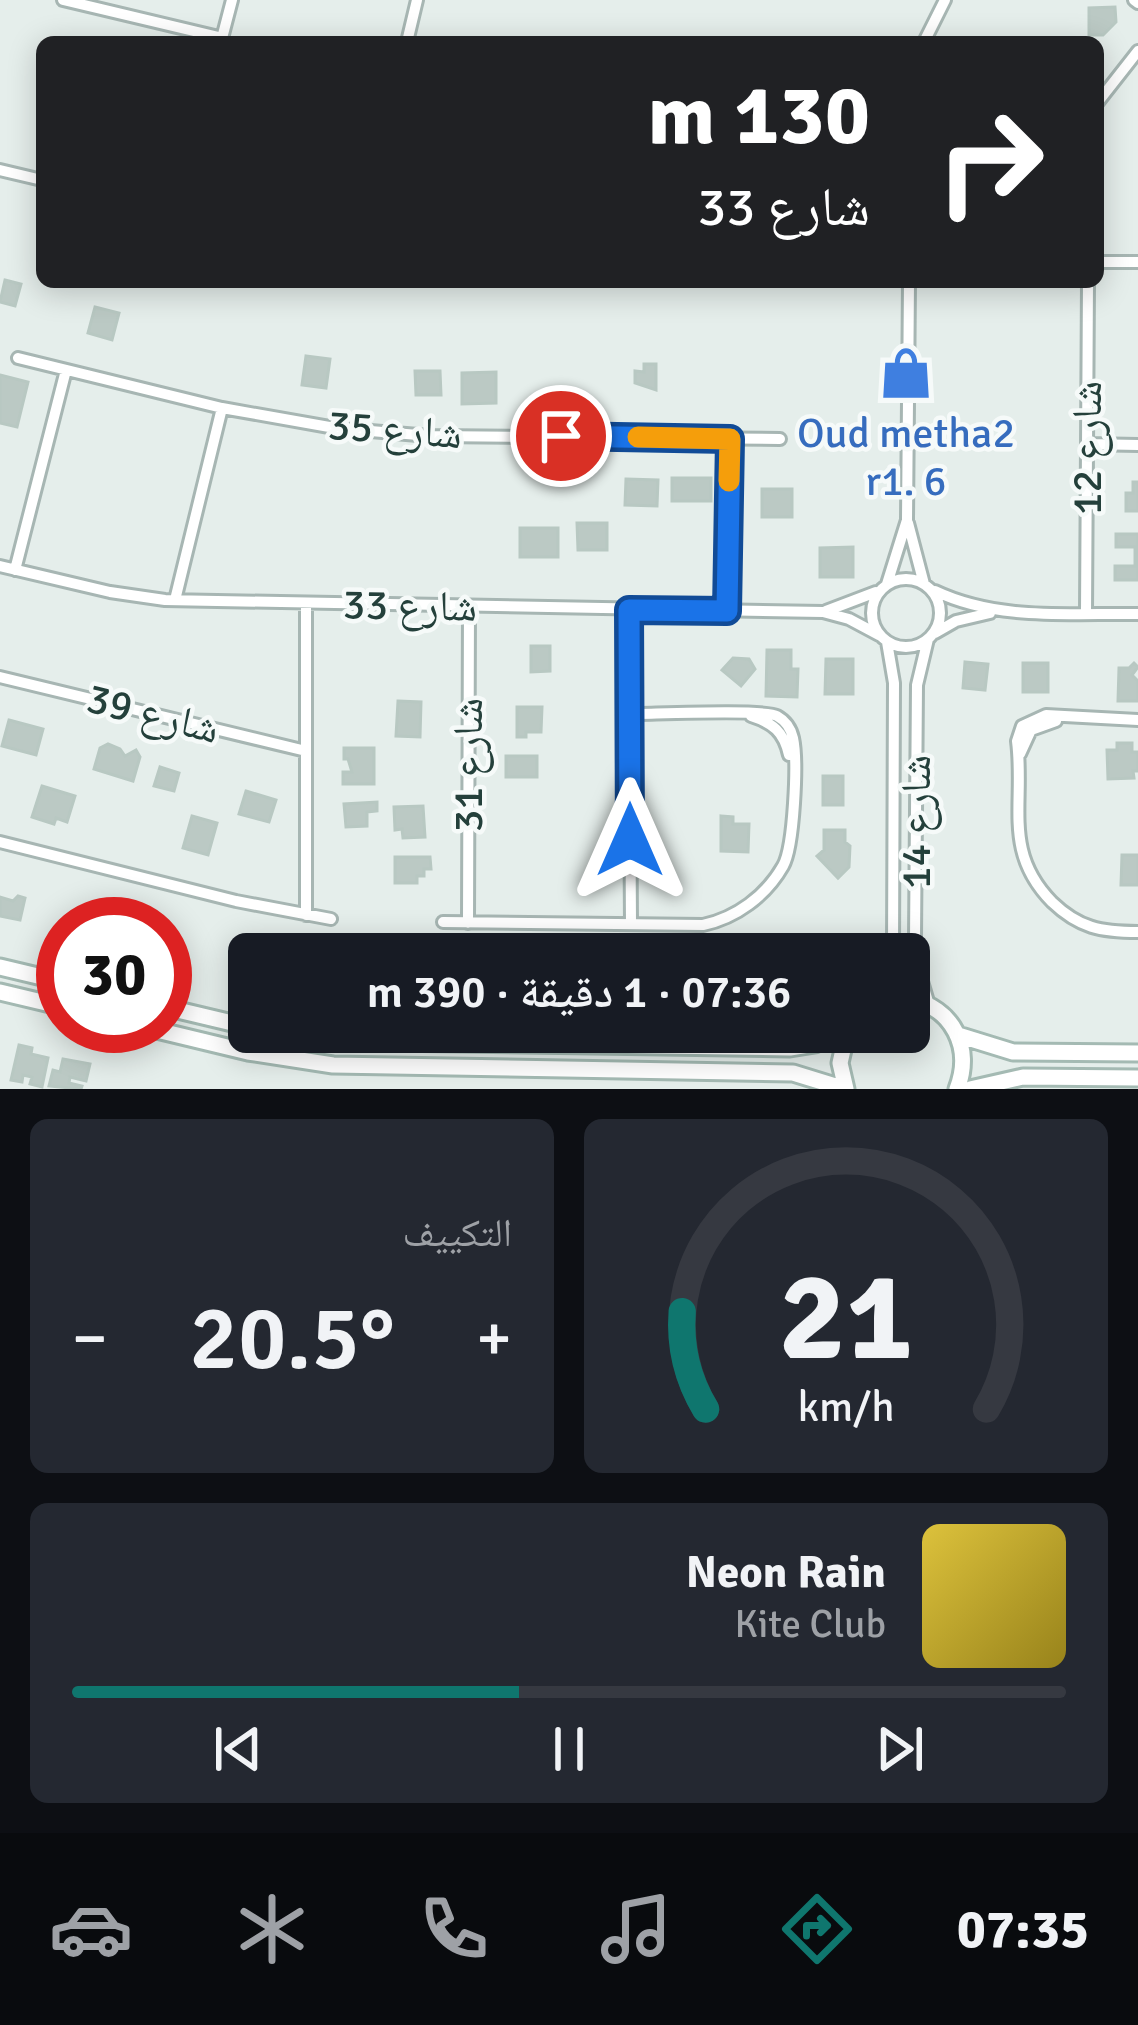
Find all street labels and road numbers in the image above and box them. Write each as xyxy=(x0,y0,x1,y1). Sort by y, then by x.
street label: شارع 12 xyxy=(1062,381,1113,515)
street label: شارع 35 xyxy=(326,400,464,460)
street label: شارع 33 xyxy=(342,579,478,633)
street label: شارع 39 xyxy=(82,673,224,755)
street label: شارع 31 xyxy=(443,698,494,832)
street label: شارع 14 xyxy=(891,755,942,889)

